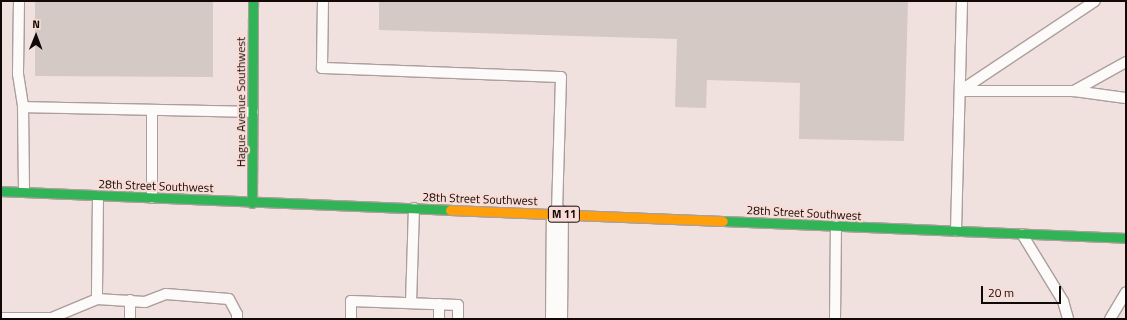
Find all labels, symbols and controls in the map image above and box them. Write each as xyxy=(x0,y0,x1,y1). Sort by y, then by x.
north arrow xyxy=(16,16,56,56)
text: N xyxy=(32,16,40,32)
street label: Hague Avenue Southwest xyxy=(234,37,248,167)
street label: 28th Street Southwest xyxy=(98,177,214,195)
street label: 28th Street Southwest xyxy=(422,190,538,208)
street label: 28th Street Southwest xyxy=(746,203,862,223)
road number: M 11 xyxy=(547,205,581,223)
scale bar xyxy=(983,278,1063,304)
text: 20 m xyxy=(988,283,1014,302)

